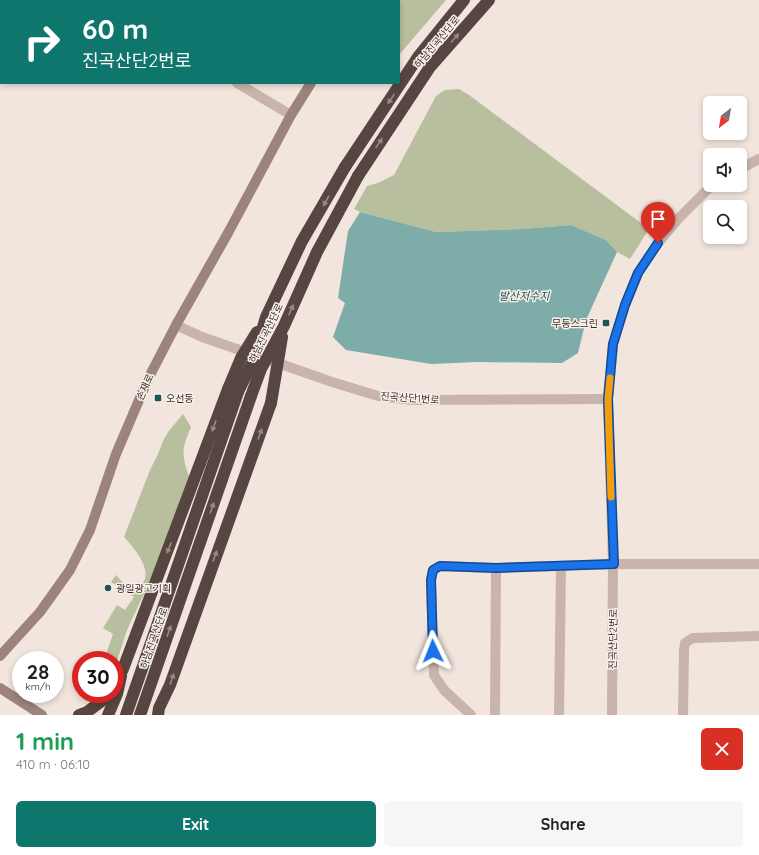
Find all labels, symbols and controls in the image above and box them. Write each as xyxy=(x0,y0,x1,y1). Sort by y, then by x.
text: 60 m xyxy=(82,11,148,46)
street label: 하남진곡산단로 xyxy=(411,13,463,71)
icon: right xyxy=(16,16,68,68)
one-way arrow xyxy=(451,33,460,43)
text: 진곡산단2번로 xyxy=(82,49,191,72)
one-way arrow xyxy=(387,93,394,105)
north arrow xyxy=(703,96,747,140)
map controls xyxy=(703,96,747,244)
one-way arrow xyxy=(376,137,383,149)
button: sound xyxy=(703,148,747,192)
one-way arrow xyxy=(323,195,330,207)
button: search xyxy=(703,200,747,244)
pin xyxy=(641,202,675,243)
icon: arrive xyxy=(647,208,669,230)
water label: 발산저수지 xyxy=(499,289,550,303)
street label: 하남진곡산단로 xyxy=(246,301,286,365)
one-way arrow xyxy=(288,304,294,316)
place label: 무등스크린 xyxy=(552,317,598,330)
marker: 무등스크린 xyxy=(601,318,611,328)
street label: 손재로 xyxy=(133,372,157,402)
street label: 진곡산단1번로 xyxy=(380,389,440,407)
place label: 오선동 xyxy=(166,392,194,405)
marker: 오선동 xyxy=(153,393,163,403)
one-way arrow xyxy=(211,420,217,432)
one-way arrow xyxy=(257,428,263,440)
one-way arrow xyxy=(209,502,215,514)
one-way arrow xyxy=(165,542,171,554)
one-way arrow xyxy=(213,550,219,562)
place label: 광일광고기획 xyxy=(116,582,171,595)
marker: 광일광고기획 xyxy=(103,583,113,593)
street label: 하남진곡산단로 xyxy=(137,605,171,671)
street label: 진곡산단2번로 xyxy=(606,609,620,669)
one-way arrow xyxy=(167,624,173,636)
position arrow xyxy=(412,630,454,672)
speed limit sign: 30 xyxy=(72,651,124,703)
text: 28 xyxy=(27,659,49,684)
one-way arrow xyxy=(169,672,175,684)
text: km/h xyxy=(25,680,51,693)
text: 1 min xyxy=(16,726,74,756)
button: close xyxy=(701,728,743,770)
text: 410 m · 06:10 xyxy=(16,756,90,772)
button: Exit xyxy=(16,801,376,847)
button: Share xyxy=(384,801,743,847)

